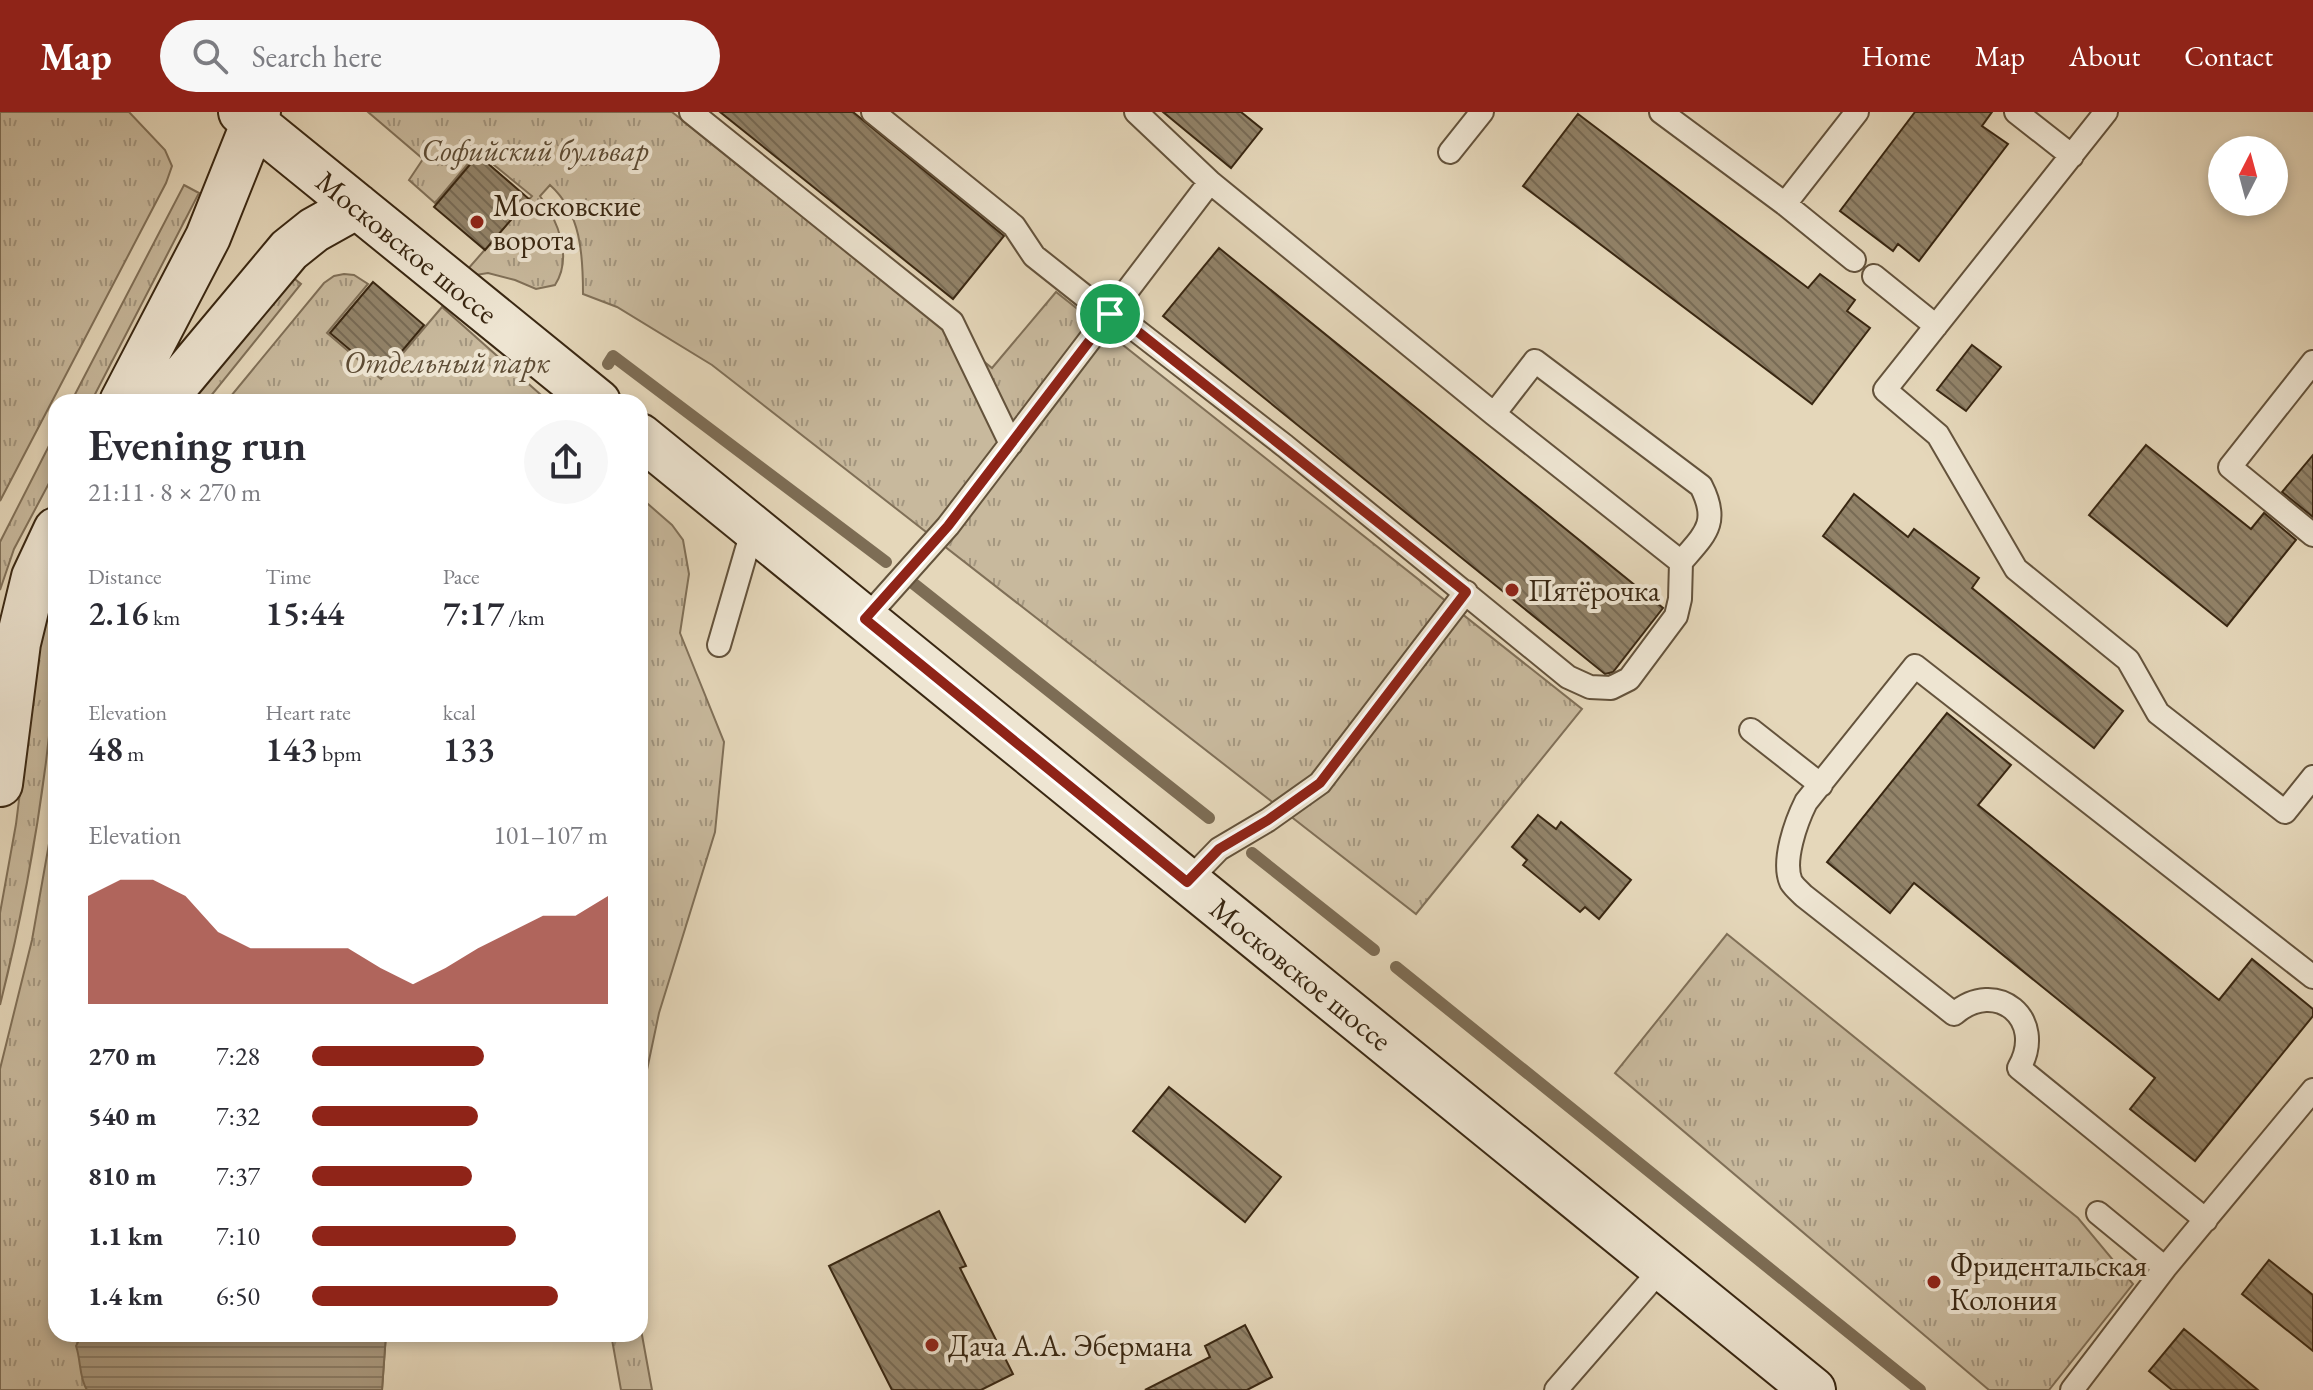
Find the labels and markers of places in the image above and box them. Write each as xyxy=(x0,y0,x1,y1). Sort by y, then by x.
place label: Московские ворота xyxy=(493,186,641,259)
marker: Московские ворота xyxy=(468,213,486,231)
pin xyxy=(1076,280,1144,348)
place label: Пятёрочка xyxy=(1528,571,1660,610)
marker: Пятёрочка xyxy=(1503,581,1521,599)
place label: Фридентальская Колония xyxy=(1950,1246,2147,1319)
marker: Фридентальская Колония xyxy=(1925,1273,1943,1291)
place label: Дача А.А. Эбермана xyxy=(948,1326,1192,1365)
marker: Дача А.А. Эбермана xyxy=(923,1336,941,1354)

